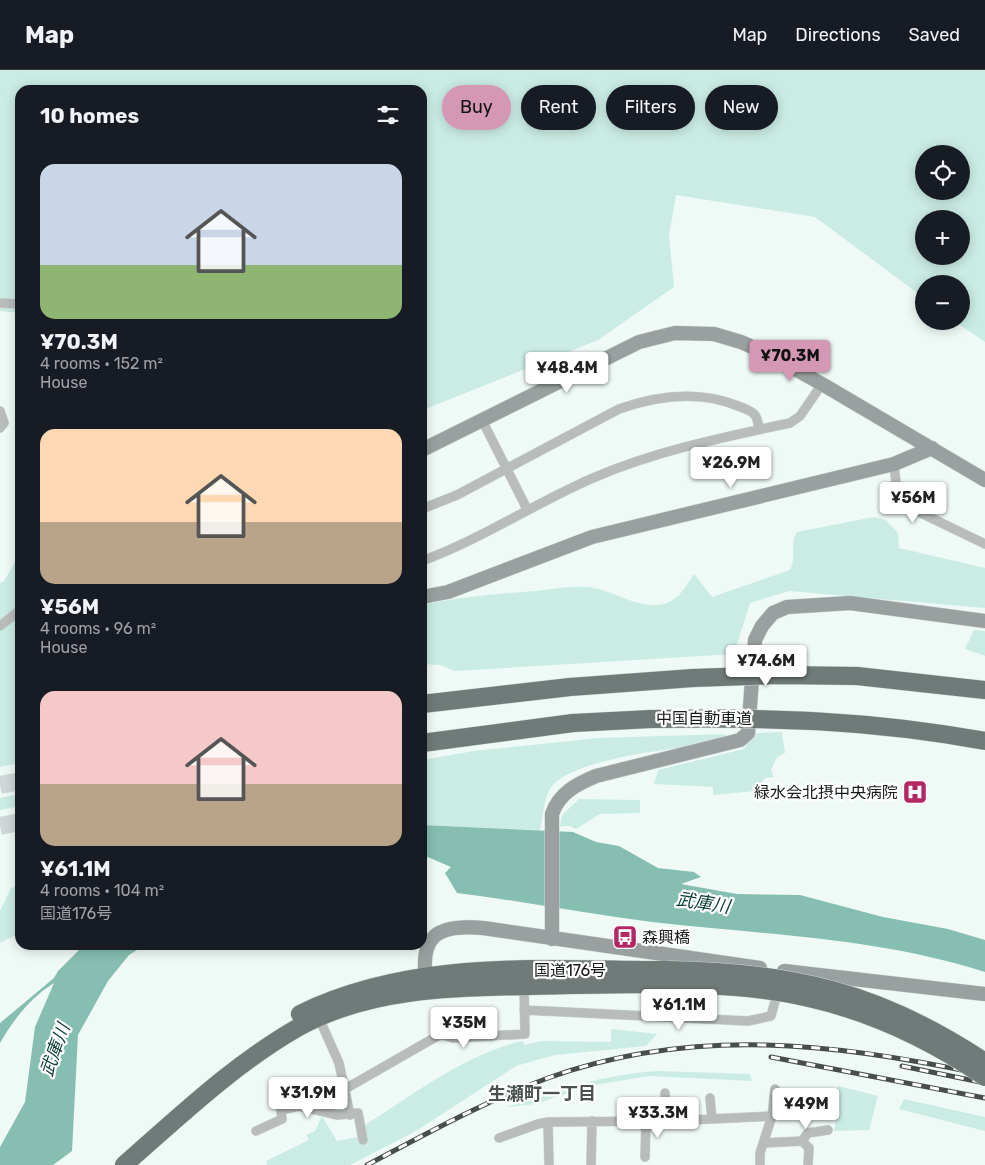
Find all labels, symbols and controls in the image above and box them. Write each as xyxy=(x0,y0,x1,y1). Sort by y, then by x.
text: Map xyxy=(25,21,74,49)
text: Map xyxy=(732,24,767,46)
text: Directions xyxy=(795,24,881,46)
text: Saved xyxy=(909,24,960,46)
chip: Buy xyxy=(442,85,511,130)
chip: Rent xyxy=(521,85,596,130)
chip: Filters xyxy=(606,85,695,130)
chip: New xyxy=(705,85,778,130)
icon: filters xyxy=(374,101,402,129)
text: 10 homes xyxy=(40,103,139,128)
map controls xyxy=(915,145,970,330)
button: locate xyxy=(915,145,970,200)
icon: home xyxy=(176,196,266,286)
button: + xyxy=(915,210,970,265)
button: − xyxy=(915,275,970,330)
text: ¥70.3M xyxy=(40,329,118,354)
pin: ¥70.3M xyxy=(749,340,831,382)
text: ¥70.3M xyxy=(760,346,820,365)
pin: ¥48.4M xyxy=(526,352,608,394)
text: 4 rooms · 152 m² xyxy=(40,354,163,373)
text: ¥48.4M xyxy=(536,358,598,377)
text: House xyxy=(40,373,87,392)
pin: ¥26.9M xyxy=(690,446,772,489)
text: ¥26.9M xyxy=(701,453,761,472)
icon: home xyxy=(176,461,266,551)
pin: ¥56M xyxy=(883,482,943,524)
text: ¥56M xyxy=(890,488,936,507)
text: ¥56M xyxy=(40,594,99,619)
text: 4 rooms · 96 m² xyxy=(40,619,156,638)
text: House xyxy=(40,638,87,657)
pin: ¥74.6M xyxy=(725,644,807,687)
text: ¥74.6M xyxy=(737,651,795,670)
street label: 中国自動車道 xyxy=(656,709,752,728)
icon: home xyxy=(176,724,266,814)
hospital icon: 緑水会北摂中央病院 xyxy=(902,779,928,805)
place label: 緑水会北摂中央病院 xyxy=(754,783,898,802)
text: ¥61.1M xyxy=(40,856,111,881)
text: 4 rooms · 104 m² xyxy=(40,881,164,900)
water label: 武庫川 xyxy=(675,888,733,918)
text: 国道176号 xyxy=(40,904,112,923)
bus stop icon: 森興橋 xyxy=(612,924,638,950)
place label: 森興橋 xyxy=(642,928,690,947)
street label: 国道176号 xyxy=(534,961,606,980)
pin: ¥61.1M xyxy=(638,988,720,1031)
text: ¥61.1M xyxy=(652,995,706,1014)
pin: ¥35M xyxy=(434,1006,494,1049)
text: ¥35M xyxy=(441,1013,487,1032)
water label: 武庫川 xyxy=(35,1019,75,1079)
pin: ¥31.9M xyxy=(267,1076,349,1119)
text: ¥31.9M xyxy=(280,1083,336,1102)
district label: 生瀬町一丁目 xyxy=(488,1083,596,1105)
pin: ¥49M xyxy=(776,1088,836,1130)
text: ¥49M xyxy=(783,1094,829,1113)
pin: ¥33.3M xyxy=(617,1096,699,1139)
text: ¥33.3M xyxy=(628,1103,688,1122)

